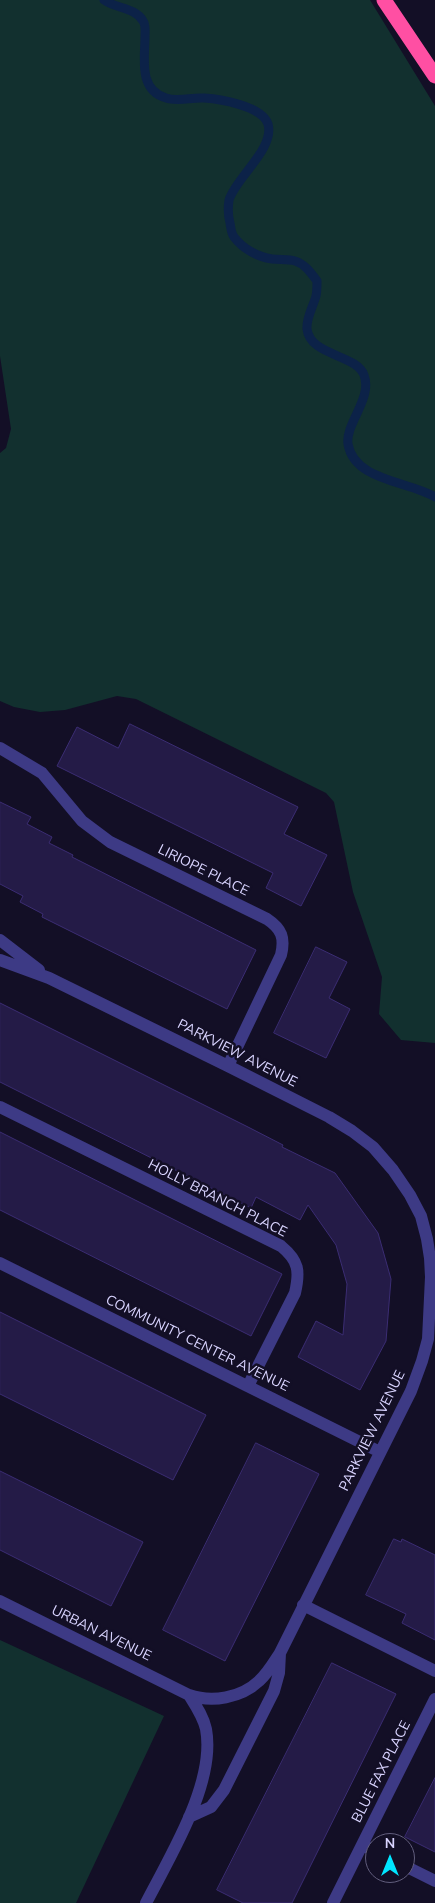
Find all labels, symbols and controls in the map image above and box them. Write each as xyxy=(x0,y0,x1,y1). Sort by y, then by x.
street label: LIRIOPE PLACE xyxy=(155,842,251,900)
street label: PARKVIEW AVENUE xyxy=(174,1016,300,1092)
street label: HOLLY BRANCH PLACE xyxy=(145,1157,289,1241)
street label: COMMUNITY CENTER AVENUE xyxy=(103,1292,291,1396)
street label: PARKVIEW AVENUE xyxy=(336,1368,410,1494)
street label: URBAN AVENUE xyxy=(48,1603,154,1665)
street label: BLUE FAX PLACE xyxy=(349,1718,415,1826)
north arrow xyxy=(365,1833,415,1883)
text: N xyxy=(385,1834,395,1853)

